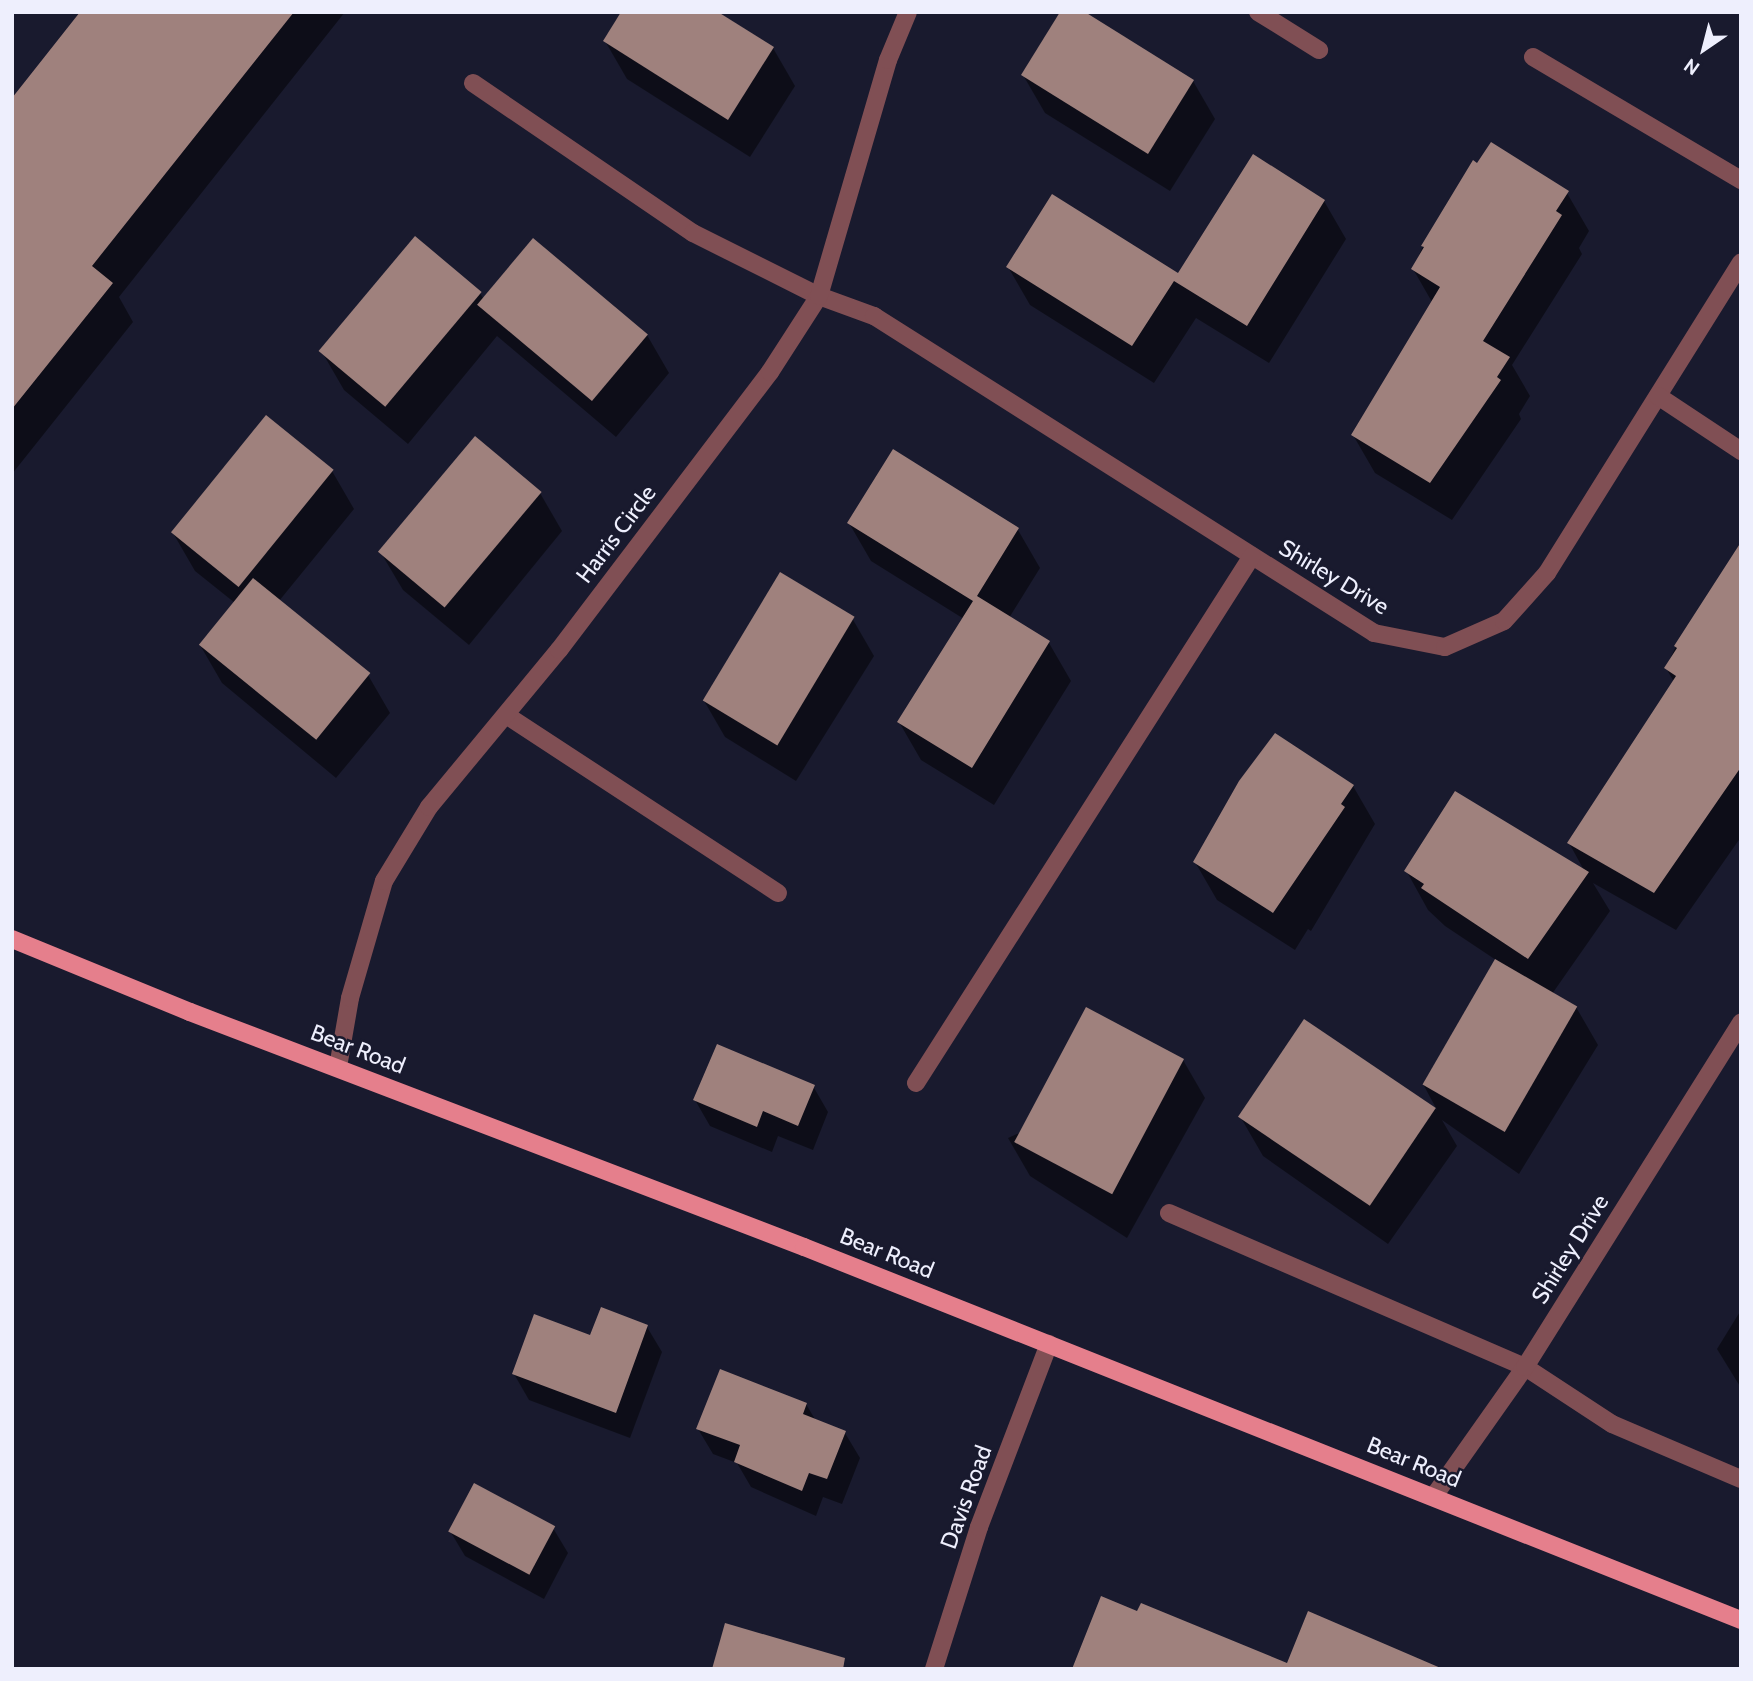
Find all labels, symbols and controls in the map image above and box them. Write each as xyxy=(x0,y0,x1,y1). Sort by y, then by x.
north arrow xyxy=(1669,14,1739,84)
text: N xyxy=(1680,53,1704,80)
street label: Harris Circle xyxy=(570,480,662,588)
street label: Shirley Drive xyxy=(1274,533,1394,621)
street label: Bear Road xyxy=(307,1018,409,1080)
street label: Shirley Drive xyxy=(1526,1189,1614,1309)
street label: Bear Road xyxy=(836,1222,938,1284)
street label: Bear Road xyxy=(1363,1431,1465,1493)
street label: Davis Road xyxy=(935,1442,997,1552)

